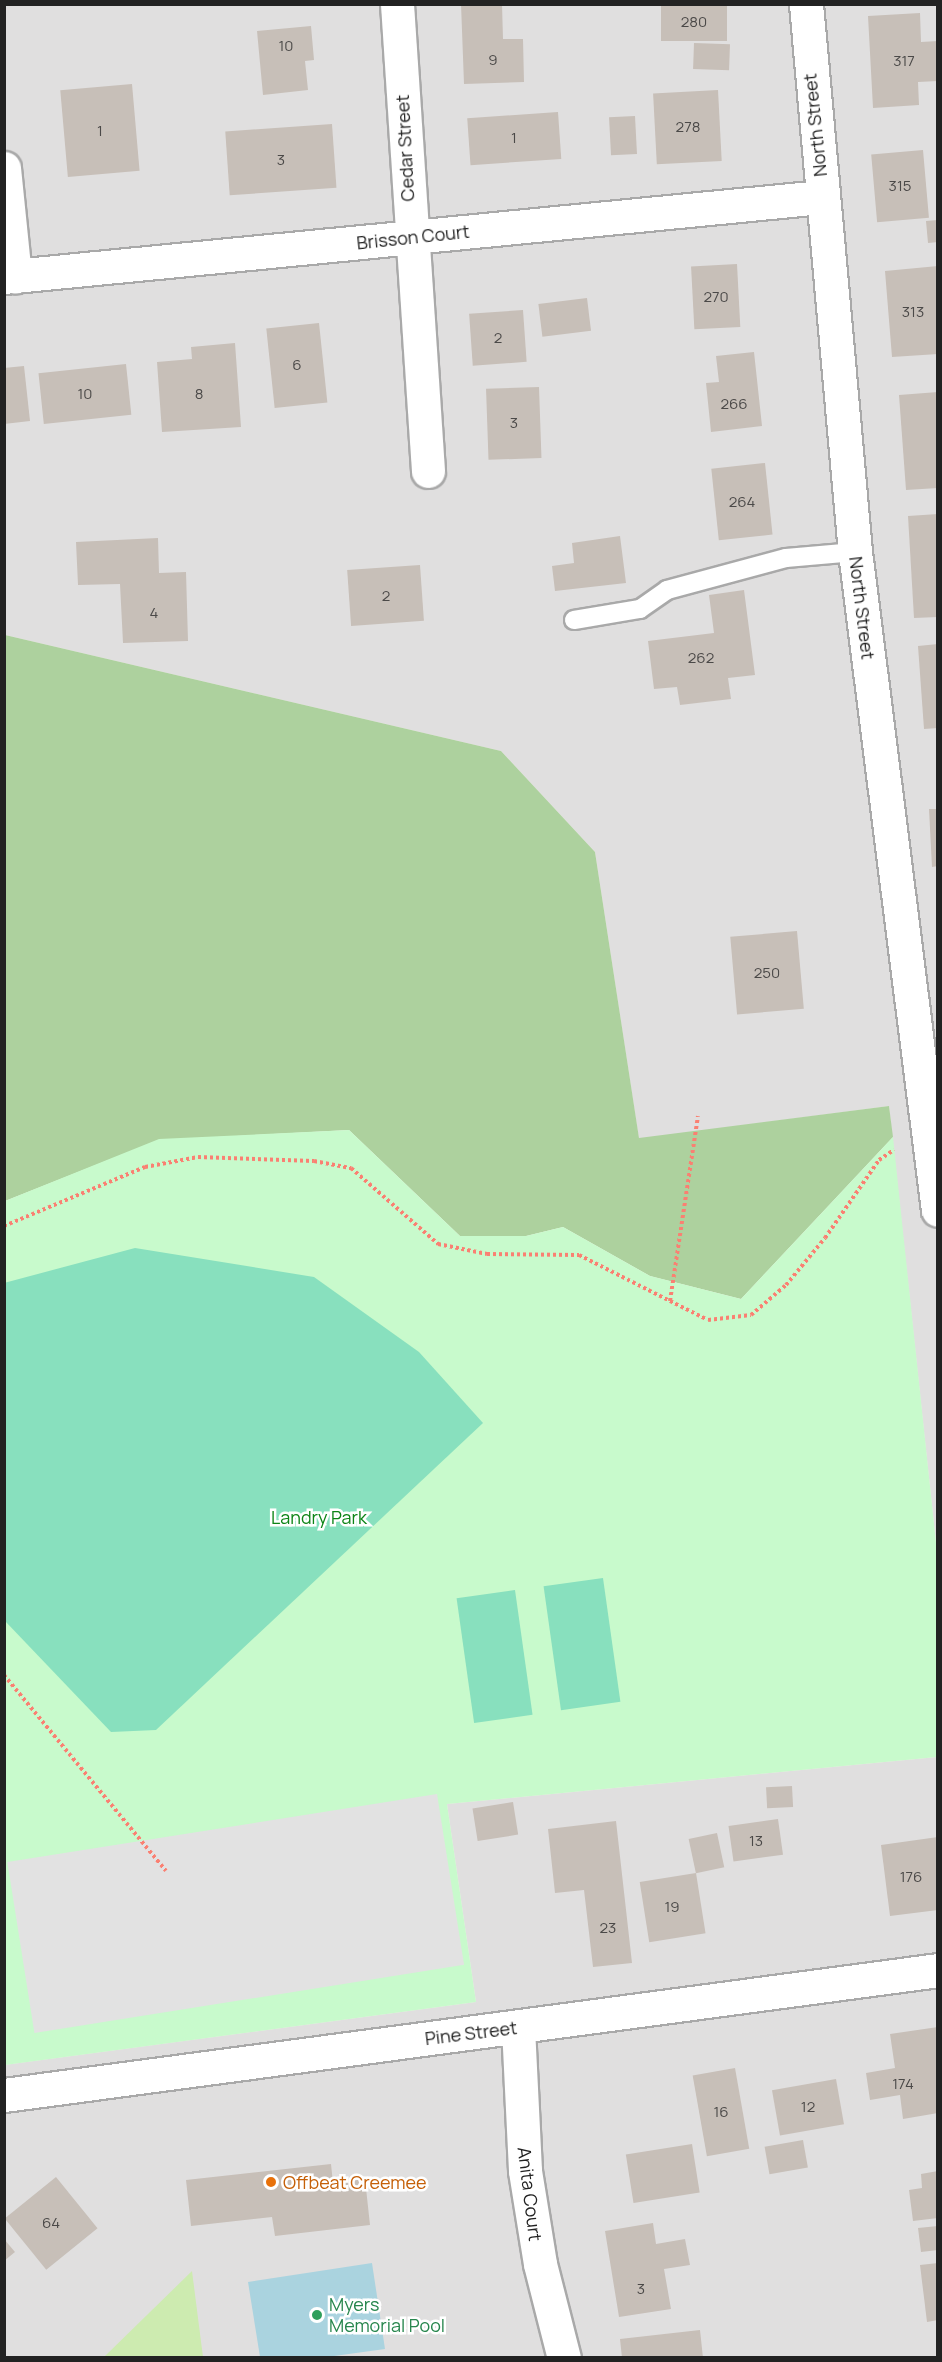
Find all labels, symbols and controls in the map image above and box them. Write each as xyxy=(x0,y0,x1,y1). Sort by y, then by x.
house number: 280 xyxy=(681,13,707,31)
house number: 10 xyxy=(279,37,293,55)
house number: 9 xyxy=(488,51,498,69)
house number: 317 xyxy=(893,52,915,70)
street label: North Street xyxy=(799,72,831,178)
street label: Cedar Street xyxy=(391,94,419,202)
house number: 278 xyxy=(676,118,700,136)
house number: 1 xyxy=(97,122,103,140)
house number: 1 xyxy=(511,129,517,147)
house number: 3 xyxy=(277,151,285,169)
house number: 315 xyxy=(889,177,911,195)
street label: Brisson Court xyxy=(355,220,471,254)
house number: 270 xyxy=(703,288,729,306)
house number: 313 xyxy=(902,303,924,321)
house number: 2 xyxy=(494,329,502,347)
house number: 6 xyxy=(292,356,302,374)
house number: 10 xyxy=(78,385,92,403)
house number: 8 xyxy=(195,385,203,403)
house number: 266 xyxy=(720,395,748,413)
house number: 3 xyxy=(510,414,518,432)
house number: 264 xyxy=(729,493,755,511)
street label: North Street xyxy=(845,555,879,661)
house number: 2 xyxy=(382,587,390,605)
house number: 4 xyxy=(150,604,158,622)
house number: 262 xyxy=(688,649,714,667)
house number: 250 xyxy=(754,964,780,982)
park label: Landry Park xyxy=(271,1506,367,1528)
house number: 13 xyxy=(749,1832,763,1850)
house number: 176 xyxy=(900,1868,922,1886)
house number: 19 xyxy=(664,1898,680,1916)
house number: 23 xyxy=(600,1919,616,1937)
street label: Pine Street xyxy=(424,2017,518,2049)
house number: 174 xyxy=(892,2075,914,2093)
house number: 12 xyxy=(801,2098,815,2116)
house number: 16 xyxy=(713,2103,729,2121)
street label: Anita Court xyxy=(513,2146,547,2242)
place label: Offbeat Creemee xyxy=(283,2171,427,2193)
marker: Offbeat Creemee xyxy=(264,2175,278,2189)
house number: 64 xyxy=(42,2214,60,2232)
house number: 3 xyxy=(637,2280,645,2298)
place label: Myers Memorial Pool xyxy=(329,2294,445,2336)
marker: Myers Memorial Pool xyxy=(310,2308,324,2322)

